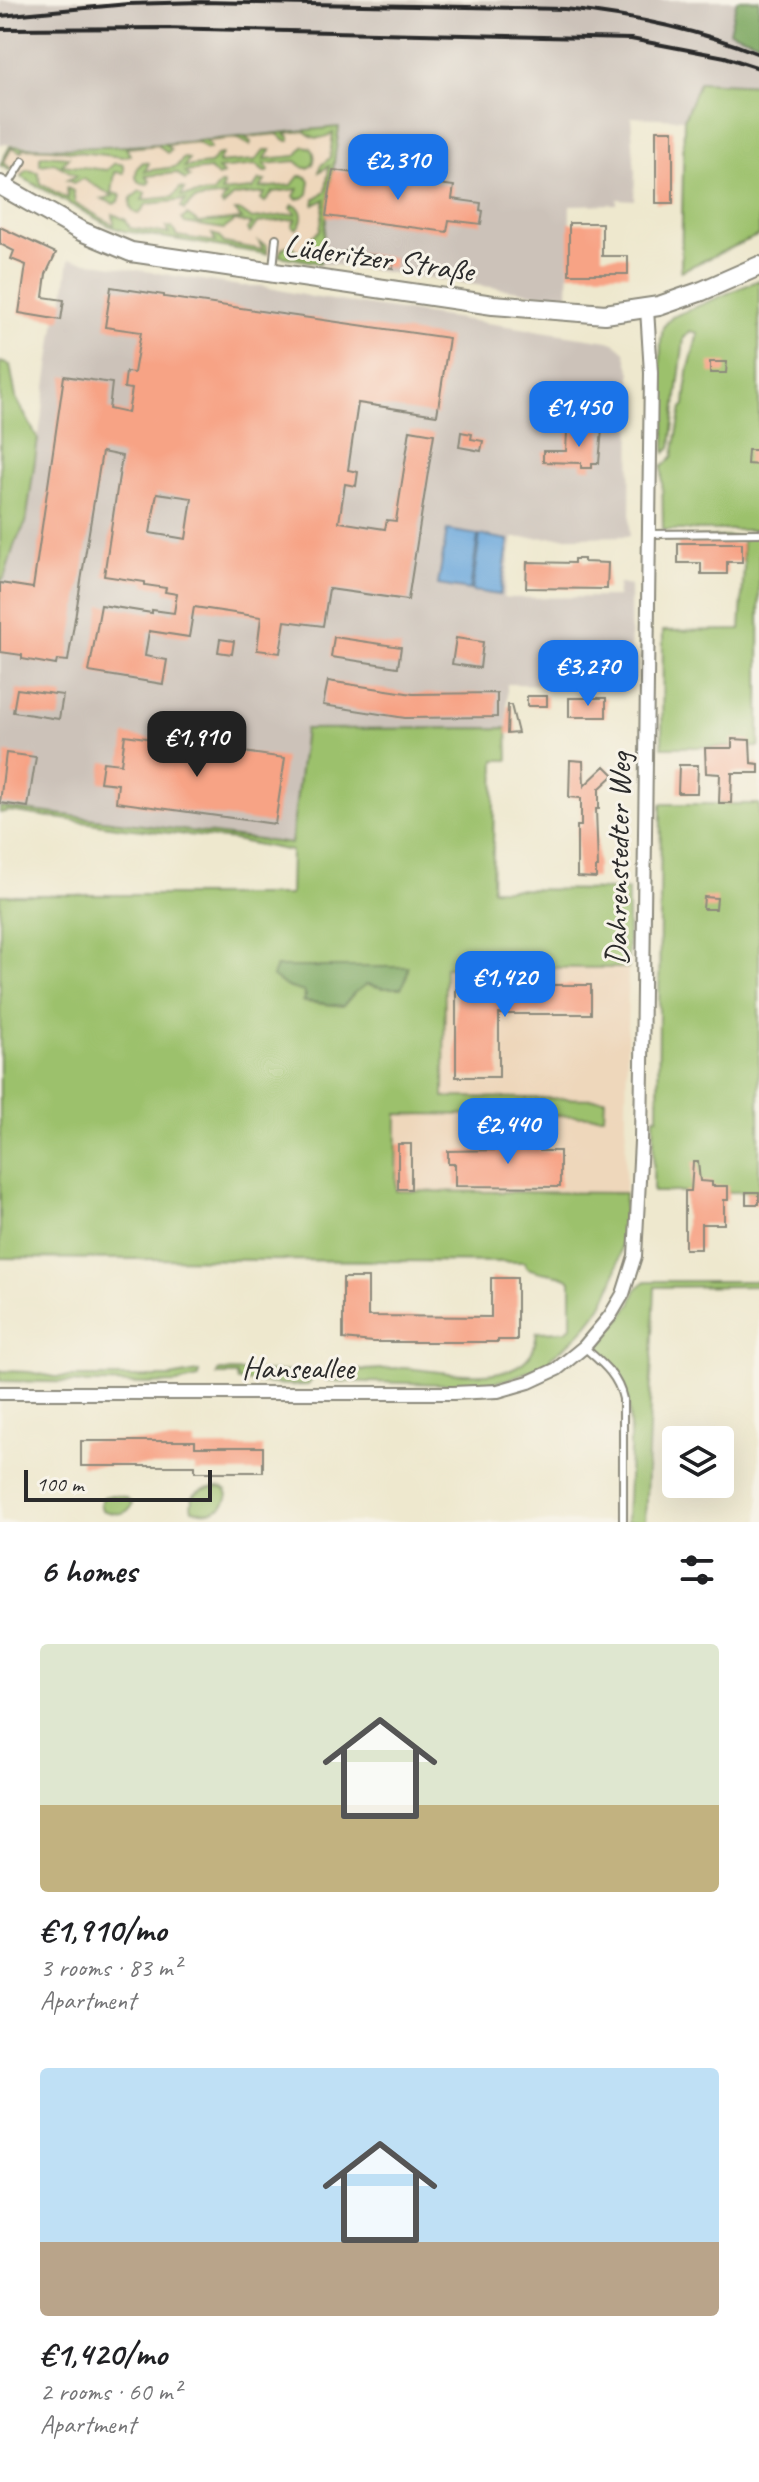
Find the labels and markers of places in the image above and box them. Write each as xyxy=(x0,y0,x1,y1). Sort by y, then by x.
pin: €2,310 xyxy=(333,134,463,202)
pin: €1,450 xyxy=(514,381,644,449)
pin: €3,270 xyxy=(523,640,653,708)
pin: €1,910 xyxy=(132,711,262,779)
pin: €1,420 xyxy=(440,951,570,1019)
pin: €2,440 xyxy=(443,1098,573,1166)

